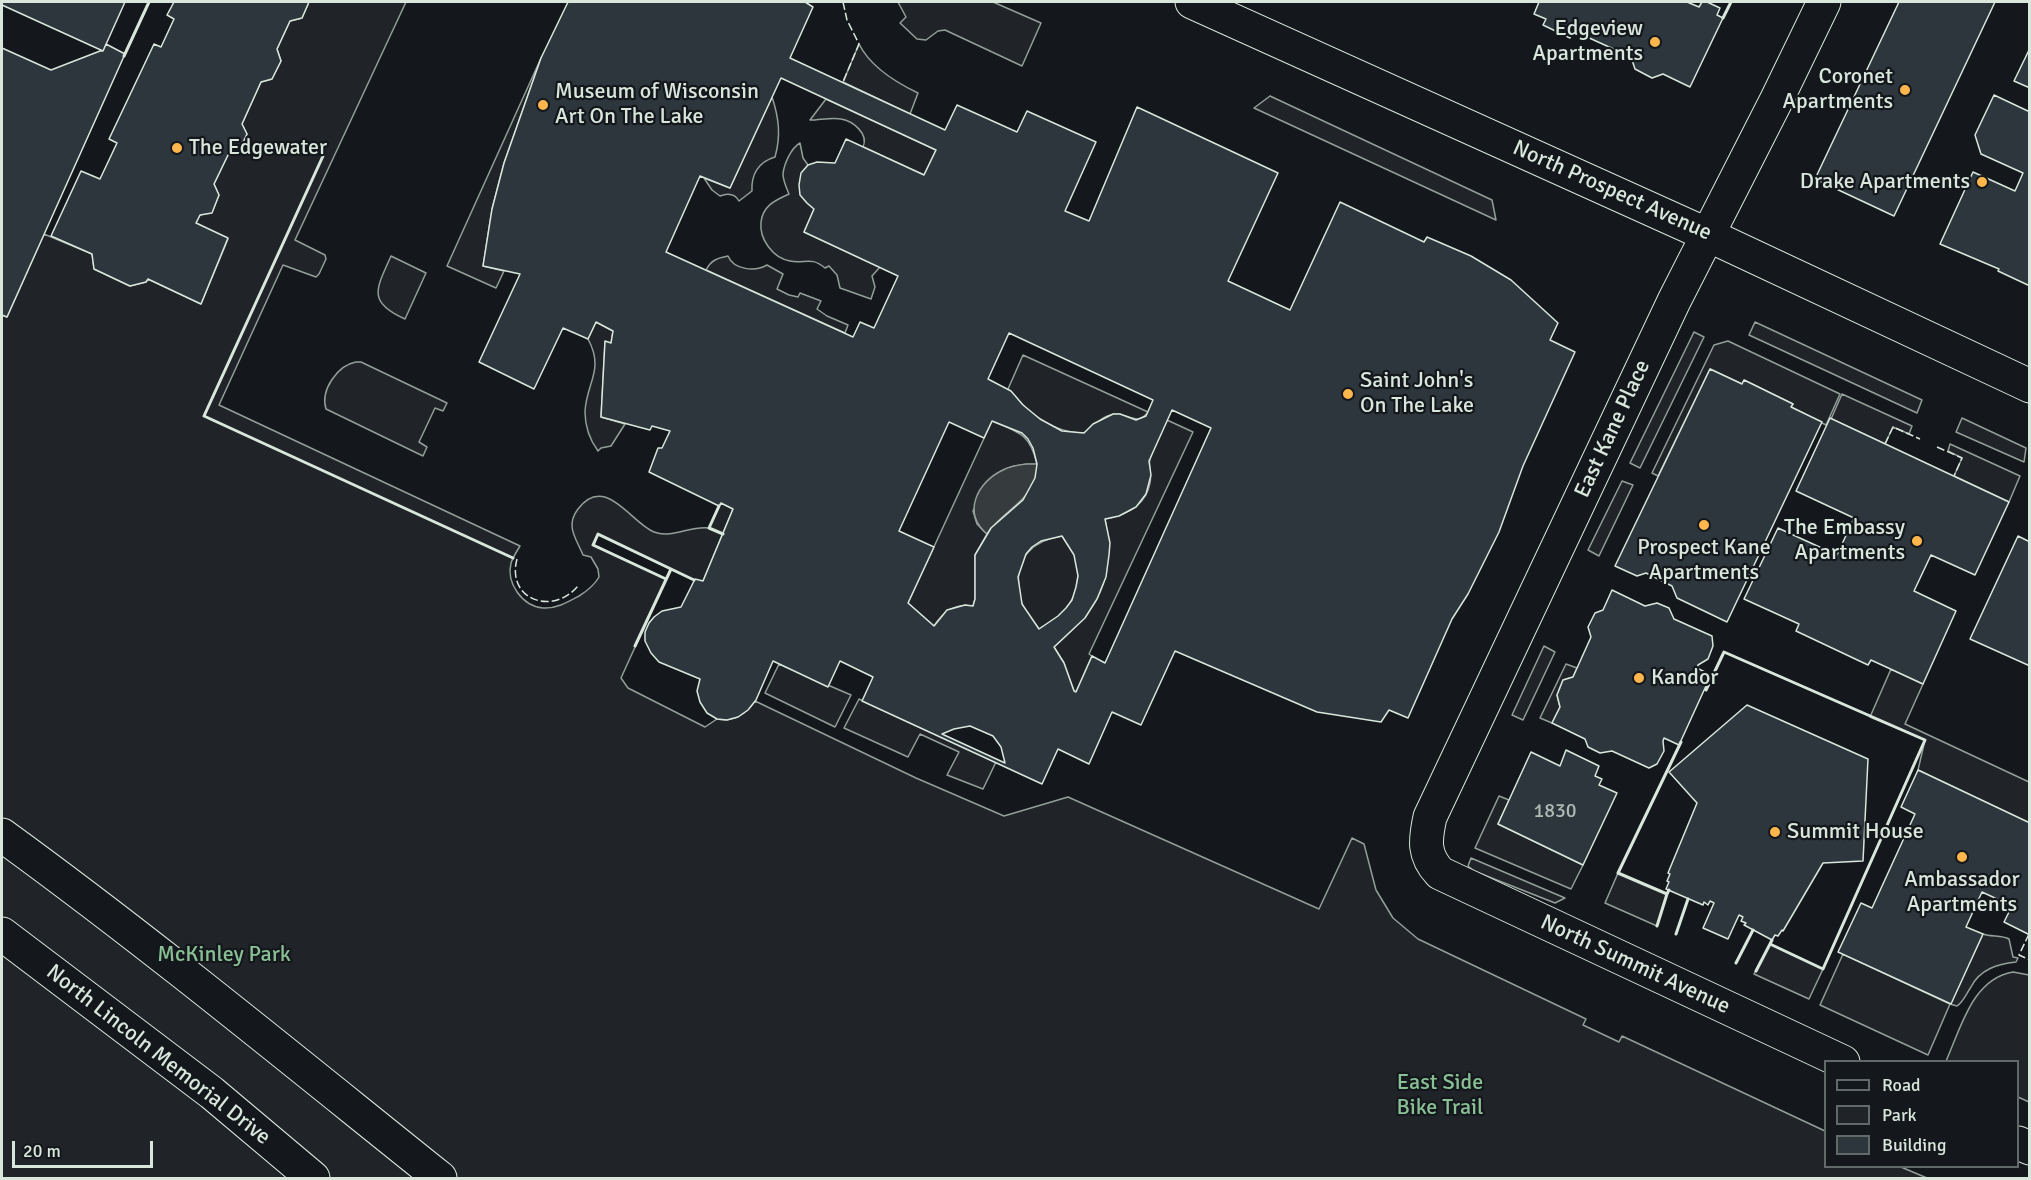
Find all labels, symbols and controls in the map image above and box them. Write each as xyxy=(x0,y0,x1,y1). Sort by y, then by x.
place label: Edgeview Apartments xyxy=(1533,16,1643,68)
marker: Edgeview Apartments xyxy=(1648,35,1662,49)
place label: Coronet Apartments xyxy=(1783,64,1893,116)
place label: Museum of Wisconsin Art On The Lake xyxy=(555,79,759,130)
marker: Coronet Apartments xyxy=(1898,83,1912,97)
marker: Museum of Wisconsin Art On The Lake xyxy=(536,98,550,112)
place label: The Edgewater xyxy=(189,135,327,161)
street label: North Prospect Avenue xyxy=(1509,135,1715,247)
marker: The Edgewater xyxy=(170,141,184,155)
place label: Drake Apartments xyxy=(1800,169,1970,195)
marker: Drake Apartments xyxy=(1975,175,1989,189)
street label: East Kane Place xyxy=(1570,356,1656,502)
place label: Saint John's On The Lake xyxy=(1360,368,1474,420)
marker: Saint John's On The Lake xyxy=(1341,387,1355,401)
place label: The Embassy Apartments xyxy=(1784,515,1905,566)
marker: Prospect Kane Apartments xyxy=(1697,518,1711,532)
marker: The Embassy Apartments xyxy=(1910,534,1924,548)
place label: Prospect Kane Apartments xyxy=(1637,535,1771,586)
place label: Kandor xyxy=(1651,665,1718,691)
marker: Kandor xyxy=(1632,671,1646,685)
house number: 1830 xyxy=(1533,800,1577,824)
place label: Summit House xyxy=(1787,819,1924,845)
marker: Summit House xyxy=(1768,825,1782,839)
marker: Ambassador Apartments xyxy=(1955,850,1969,864)
place label: Ambassador Apartments xyxy=(1904,867,2020,918)
street label: North Summit Avenue xyxy=(1536,910,1734,1020)
park label: McKinley Park xyxy=(157,942,291,968)
street label: North Lincoln Memorial Drive xyxy=(41,959,275,1151)
legend xyxy=(1824,1060,2019,1168)
park label: East Side Bike Trail xyxy=(1396,1070,1484,1122)
text: Road xyxy=(1882,1074,1921,1096)
text: Park xyxy=(1882,1104,1917,1126)
scale bar xyxy=(15,1129,156,1167)
text: Building xyxy=(1882,1134,1946,1156)
text: 20 m xyxy=(23,1140,61,1162)

